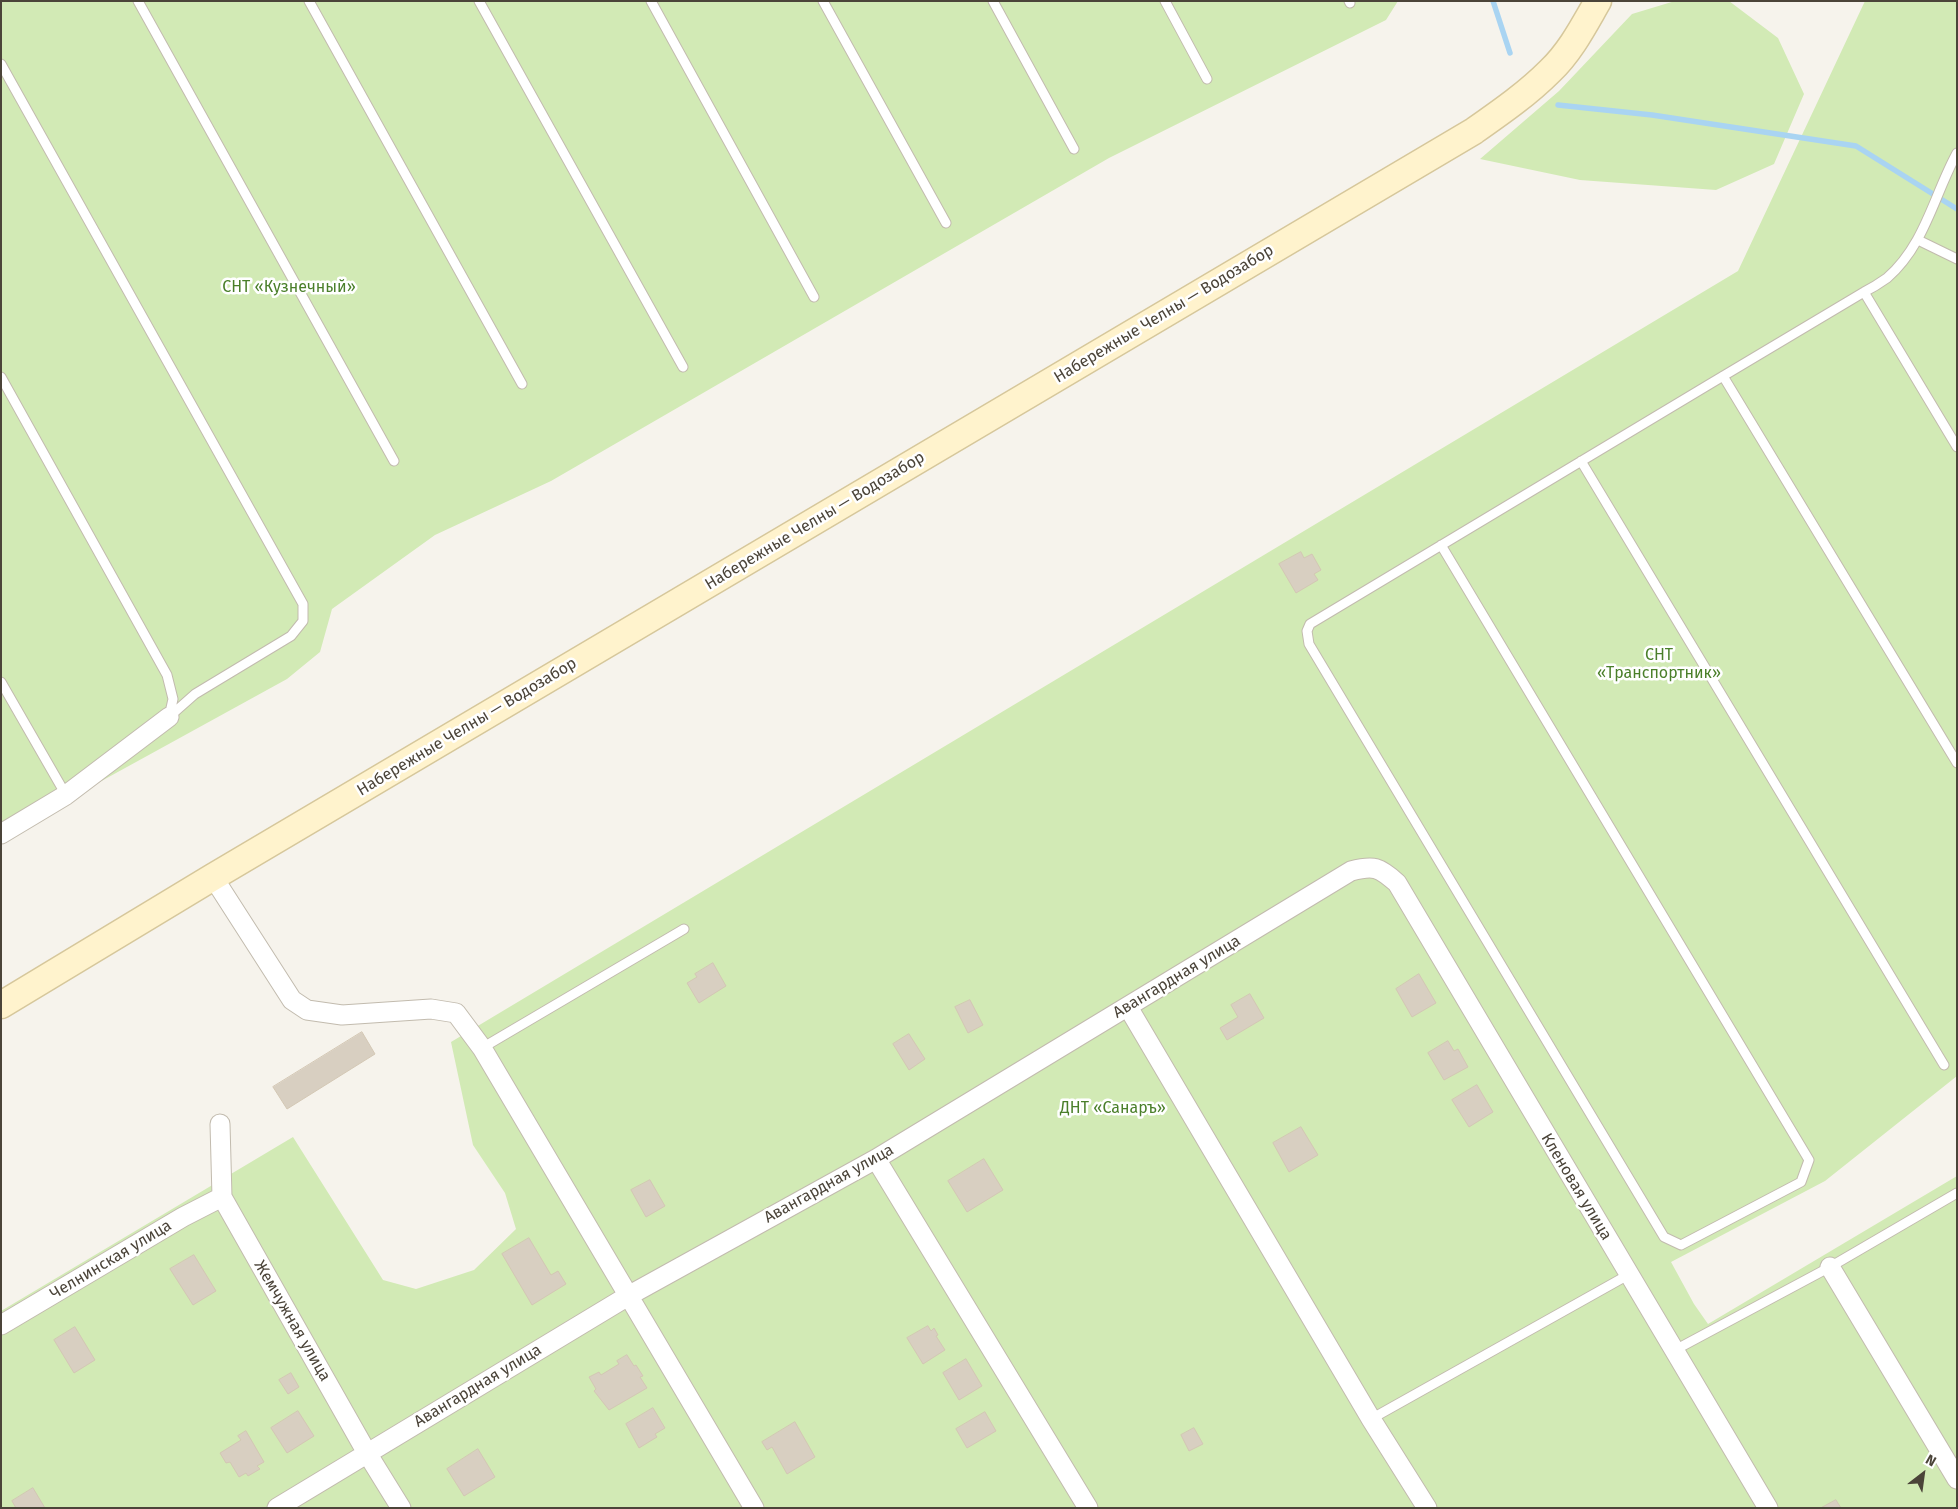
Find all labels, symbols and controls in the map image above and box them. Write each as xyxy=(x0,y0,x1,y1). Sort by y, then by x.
street label: Набережные Челны — Водозабор xyxy=(1051,241,1277,387)
park label: СНТ «Кузнечный» xyxy=(222,278,356,298)
street label: Набережные Челны — Водозабор xyxy=(702,448,928,594)
park label: СНТ «Транспортник» xyxy=(1597,646,1721,684)
street label: Набережные Челны — Водозабор xyxy=(354,654,580,800)
street label: Авангардная улица xyxy=(1110,931,1244,1023)
park label: ДНТ «Санаръ» xyxy=(1060,1099,1166,1119)
street label: Кленовая улица xyxy=(1537,1130,1615,1244)
street label: Авангардная улица xyxy=(761,1140,897,1228)
street label: Челнинская улица xyxy=(47,1216,175,1304)
street label: Жемчужная улица xyxy=(250,1257,334,1385)
street label: Авангардная улица xyxy=(411,1340,545,1432)
north arrow xyxy=(1898,1449,1948,1499)
text: N xyxy=(1922,1451,1939,1470)

